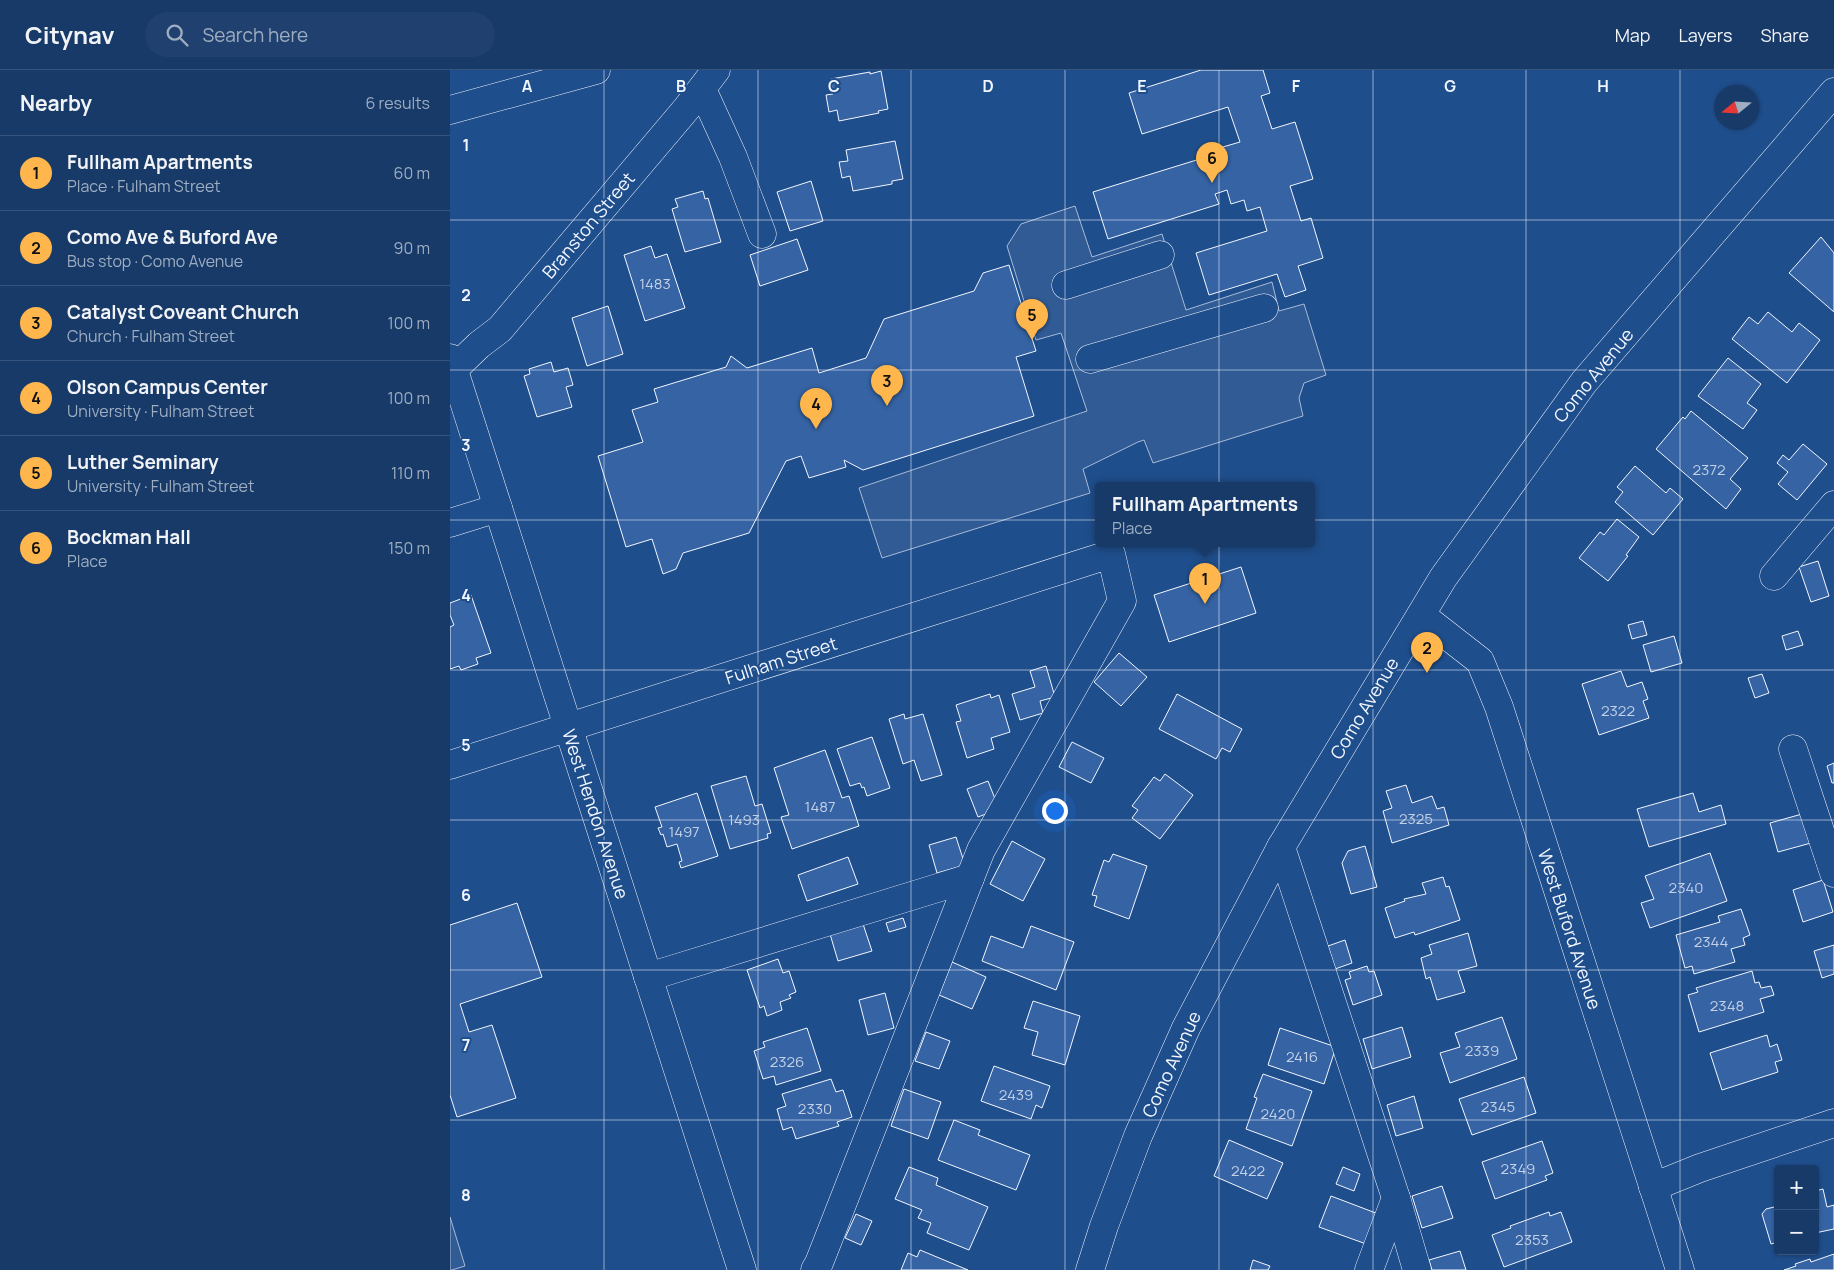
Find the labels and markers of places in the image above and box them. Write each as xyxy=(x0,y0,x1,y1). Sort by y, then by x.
pin: 6 xyxy=(1196,142,1228,183)
pin: 5 xyxy=(1016,299,1048,340)
pin: 3 xyxy=(871,365,903,406)
pin: 4 xyxy=(800,388,832,429)
pin: 1 xyxy=(1189,563,1221,604)
pin: 2 xyxy=(1411,632,1443,673)

